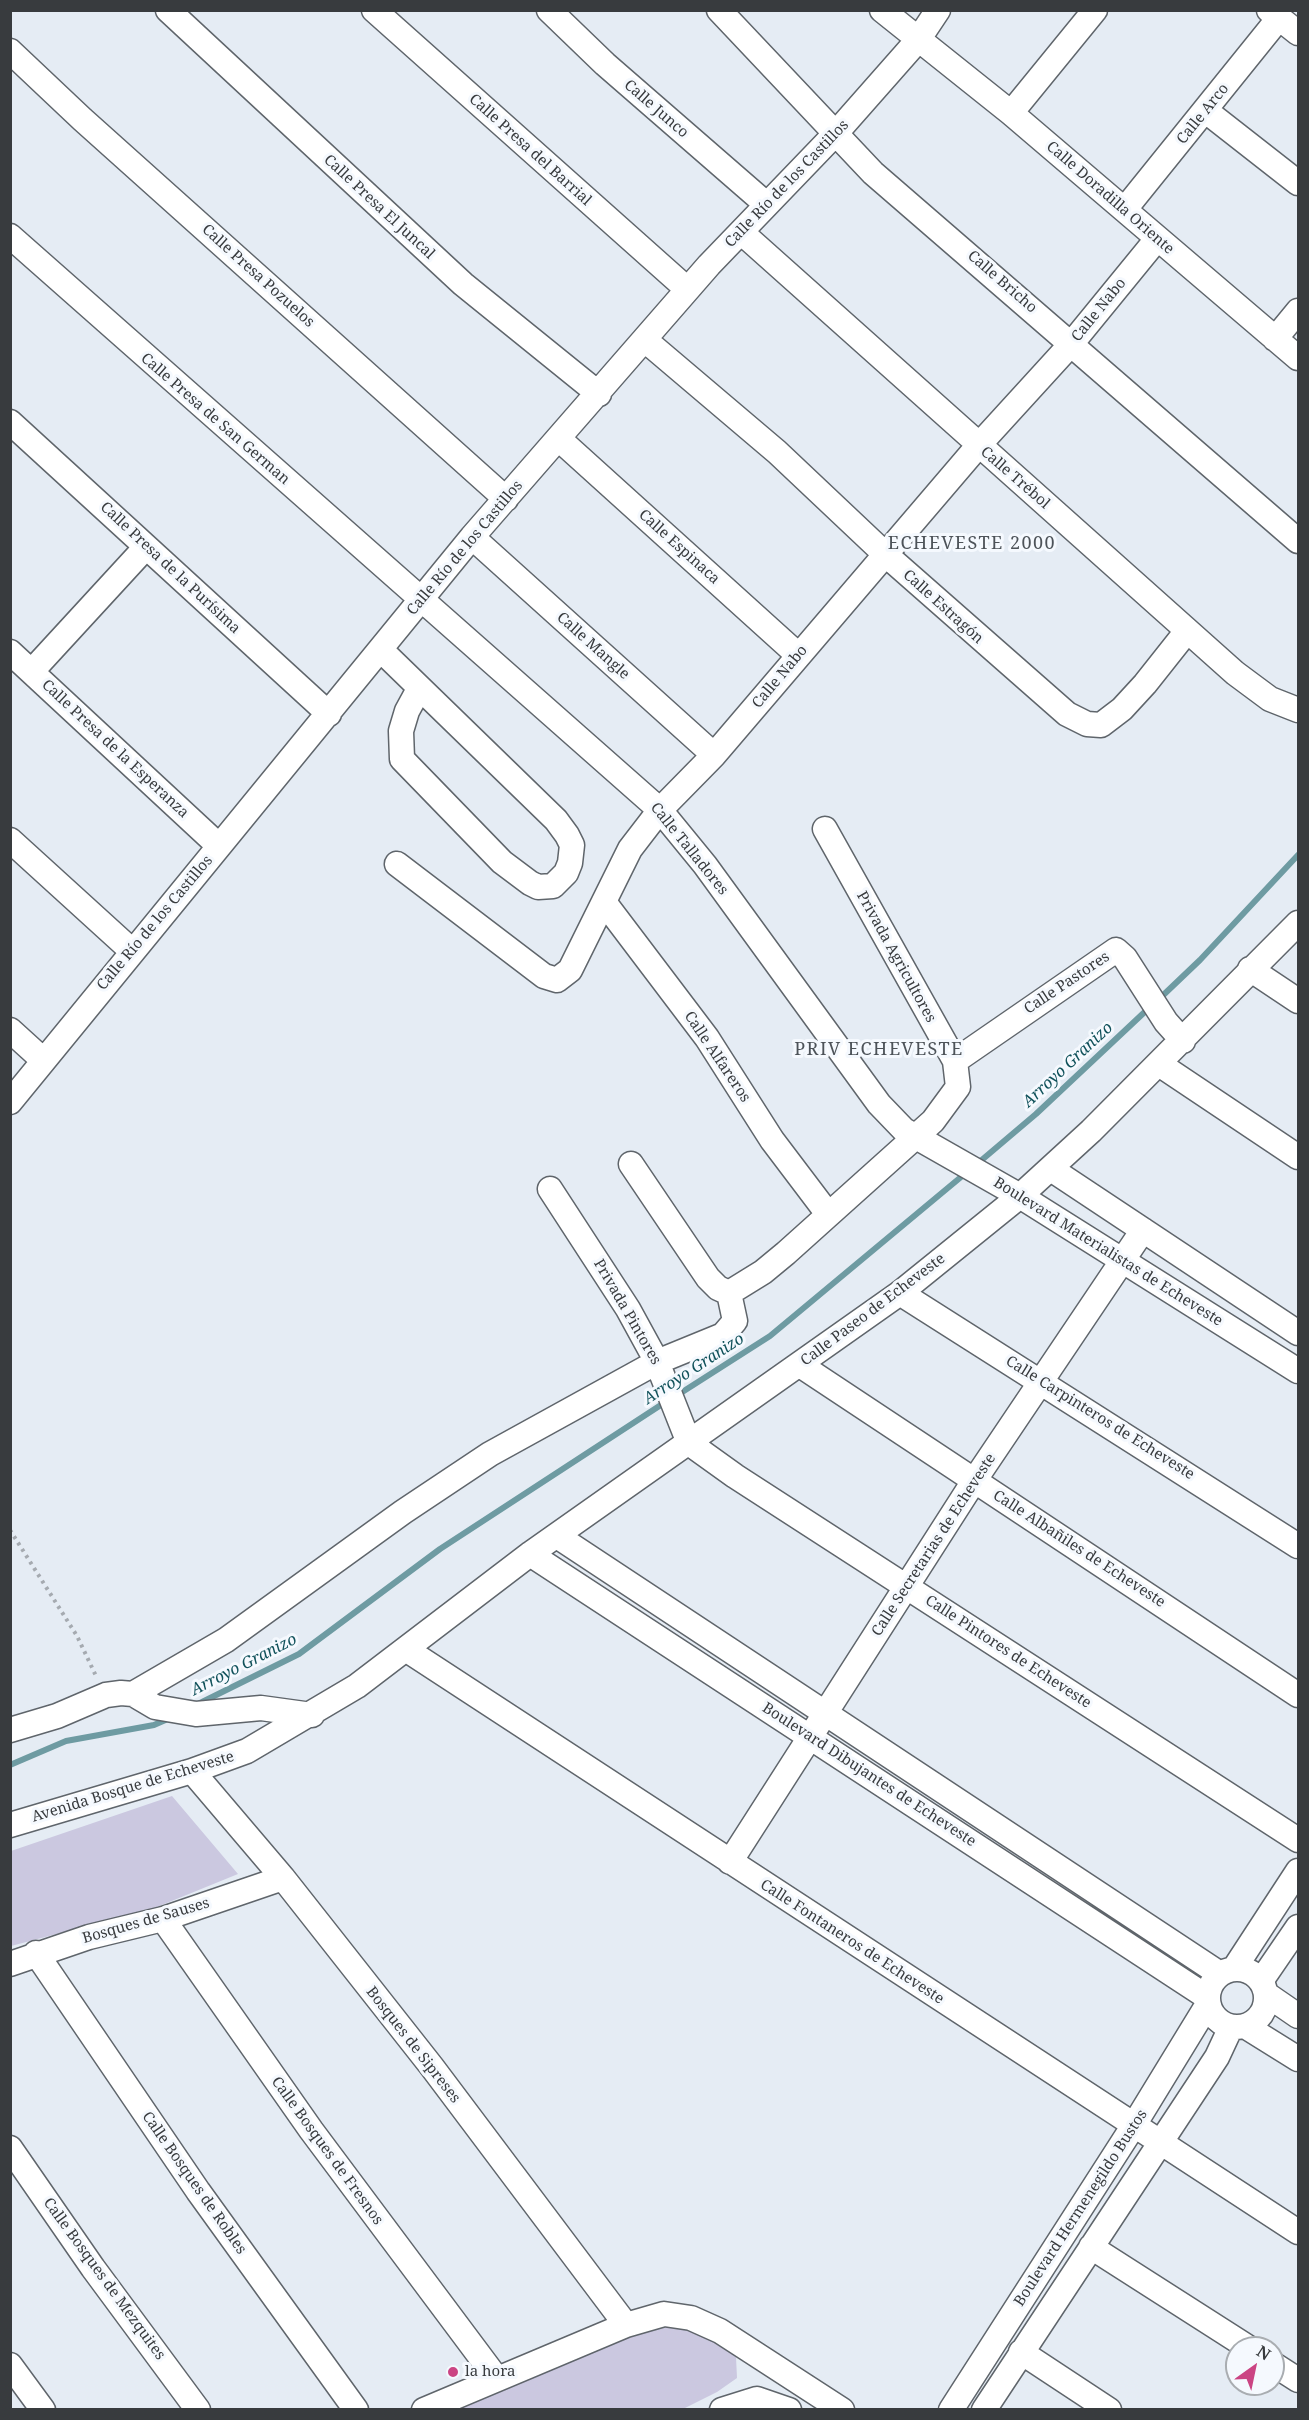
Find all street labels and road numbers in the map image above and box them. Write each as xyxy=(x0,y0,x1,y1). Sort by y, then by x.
street label: Calle Junco xyxy=(620,76,692,142)
street label: Calle Arco xyxy=(1173,80,1233,148)
street label: Calle Presa del Barrial xyxy=(465,90,595,210)
street label: Calle Río de los Castillos xyxy=(721,116,853,252)
street label: Calle Doradilla Oriente xyxy=(1042,138,1178,258)
street label: Calle Presa El Juncal xyxy=(320,151,438,263)
street label: Calle Presa Pozuelos xyxy=(198,221,318,331)
street label: Calle Bricho xyxy=(964,247,1040,317)
street label: Calle Nabo xyxy=(1068,275,1130,345)
street label: Calle Presa de San German xyxy=(137,349,293,489)
street label: Calle Trébol xyxy=(977,443,1053,513)
street label: Calle Río de los Castillos xyxy=(403,477,527,619)
street label: Calle Presa de la Purísima xyxy=(96,498,244,638)
street label: Calle Espinaca xyxy=(635,506,723,588)
street label: Calle Estragón xyxy=(899,566,987,648)
street label: Calle Mangle xyxy=(553,609,633,683)
street label: Calle Nabo xyxy=(748,642,812,712)
street label: Calle Presa de la Esperanza xyxy=(38,676,192,822)
street label: Calle Talladores xyxy=(646,799,732,899)
street label: Calle Río de los Castillos xyxy=(93,852,217,994)
street label: Privada Agricultores xyxy=(852,888,940,1026)
street label: Calle Pastores xyxy=(1021,948,1113,1018)
street label: Calle Alfareros xyxy=(680,1008,754,1106)
street label: Boulevard Materialistas de Echeveste xyxy=(990,1174,1226,1330)
street label: Calle Paseo de Echeveste xyxy=(797,1250,949,1370)
street label: Privada Pintores xyxy=(589,1256,665,1368)
street label: Calle Carpinteros de Echeveste xyxy=(1002,1352,1198,1484)
street label: Calle Secretarias de Echeveste xyxy=(868,1450,1000,1640)
street label: Calle Albañiles de Echeveste xyxy=(989,1487,1169,1611)
street label: Calle Pintores de Echeveste xyxy=(922,1592,1094,1712)
street label: Boulevard Dibujantes de Echeveste xyxy=(759,1699,979,1851)
street label: Avenida Bosque de Echeveste xyxy=(30,1748,236,1826)
street label: Calle Fontaneros de Echeveste xyxy=(757,1876,947,2008)
street label: Bosques de Sauses xyxy=(80,1894,212,1948)
street label: Bosques de Sipreses xyxy=(362,1983,464,2107)
street label: Calle Bosques de Fresnos xyxy=(267,2074,387,2228)
street label: Boulevard Hermenegildo Bustos xyxy=(1011,2106,1151,2310)
street label: Calle Bosques de Robles xyxy=(138,2108,250,2258)
street label: Calle Bosques de Mezquites xyxy=(39,2194,169,2364)

